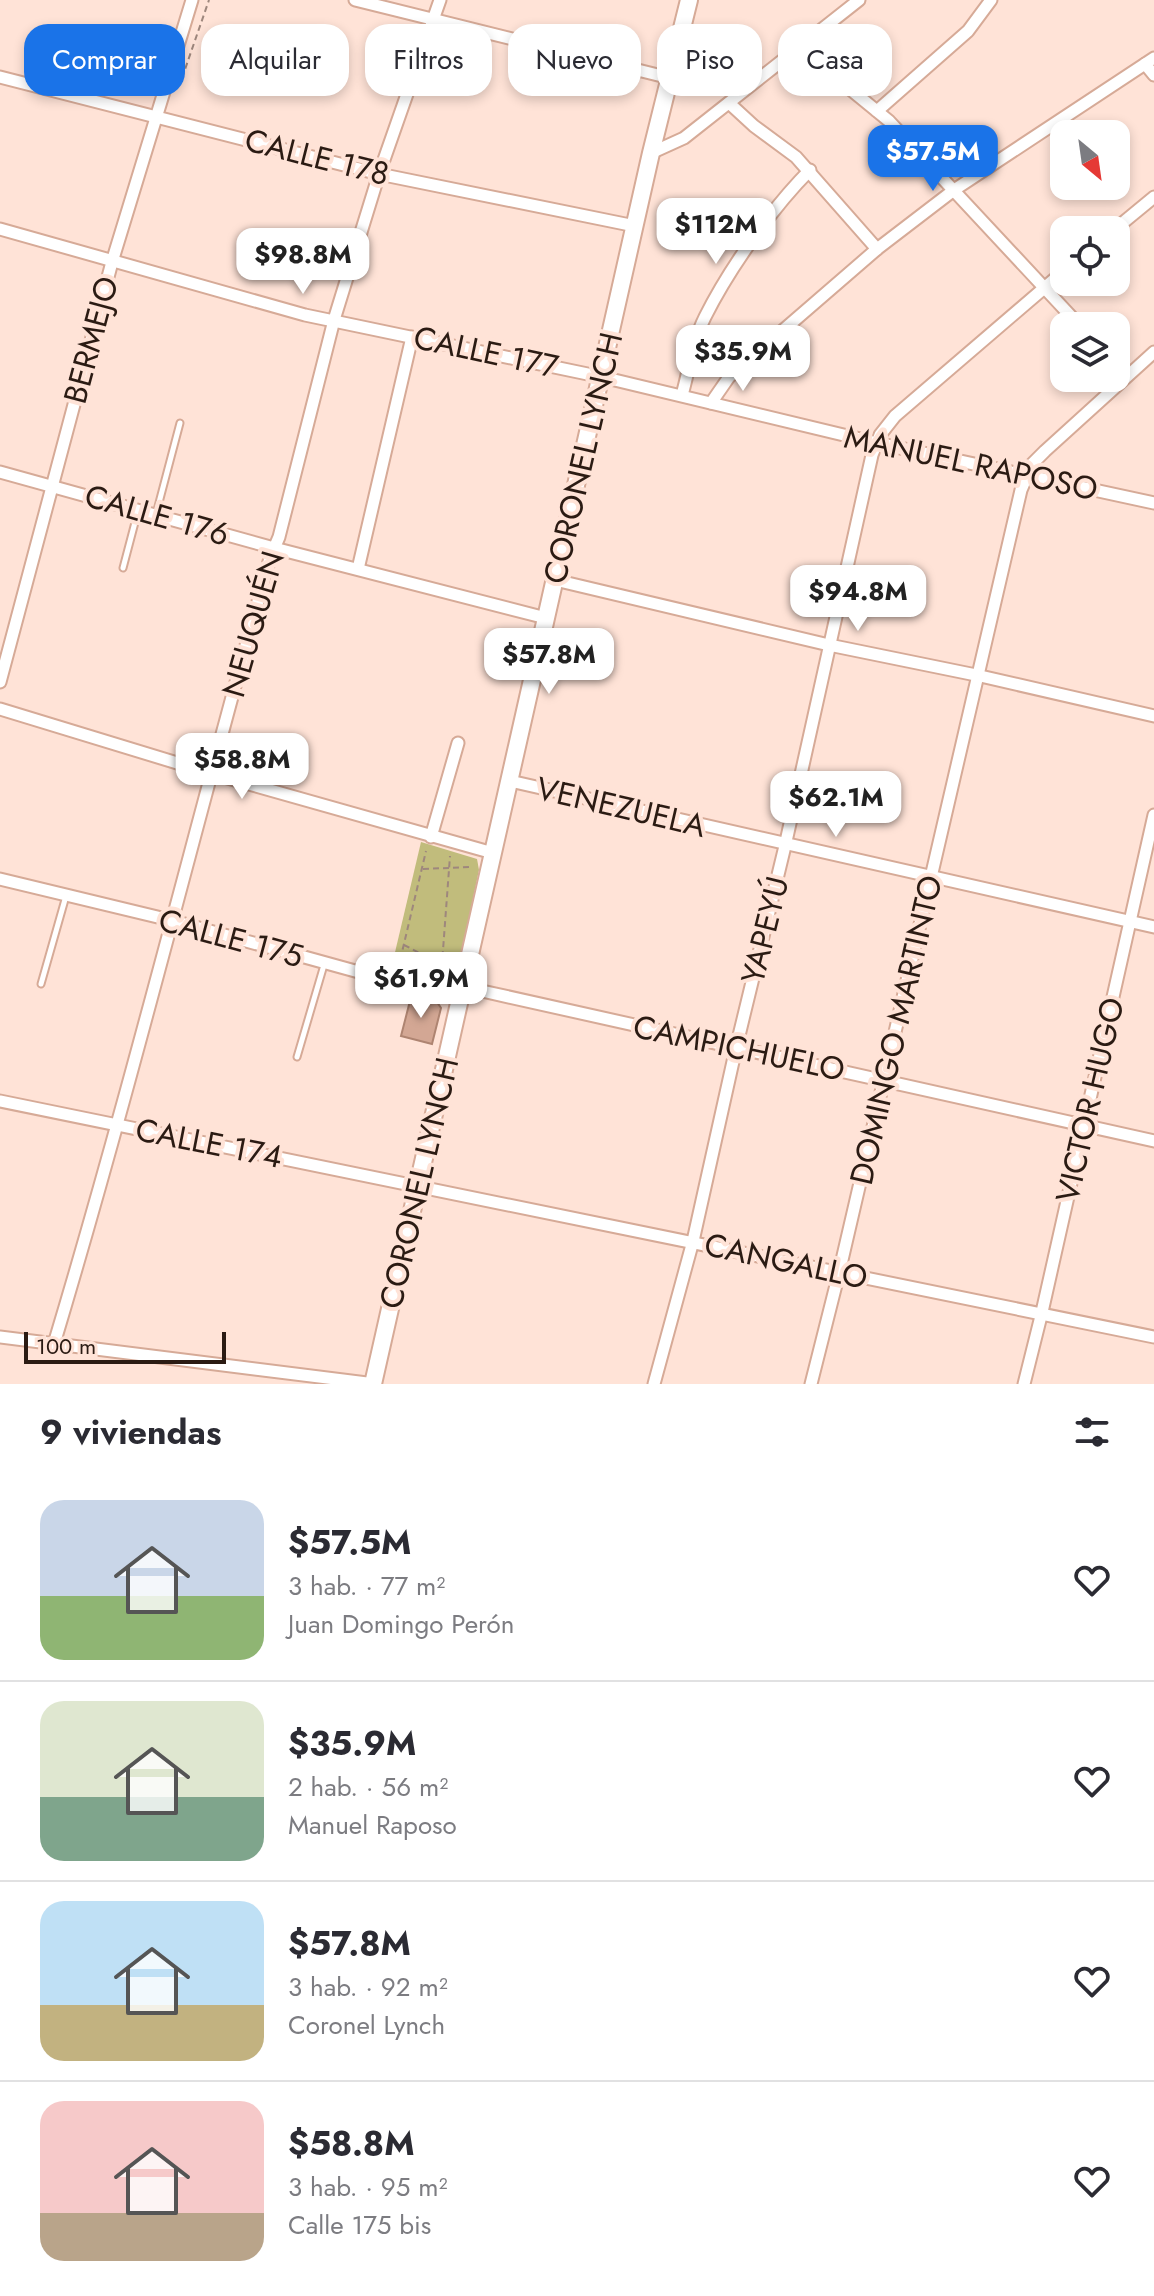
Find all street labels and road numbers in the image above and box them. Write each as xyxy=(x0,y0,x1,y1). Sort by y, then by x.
street label: CALLE 178 xyxy=(240,117,394,197)
street label: BERMEJO xyxy=(52,271,130,409)
street label: CALLE 177 xyxy=(410,314,563,390)
street label: CORONEL LYNCH xyxy=(532,328,634,588)
street label: MANUEL RAPOSO xyxy=(840,414,1102,512)
street label: CALLE 176 xyxy=(79,472,235,558)
street label: NEUQUÉN xyxy=(210,545,296,703)
street label: VENEZUELA xyxy=(532,765,710,849)
street label: DOMINGO MARTINTO xyxy=(838,871,954,1189)
street label: YAPEYÚ xyxy=(729,872,801,988)
street label: CALLE 175 xyxy=(154,897,308,979)
street label: VICTOR HUGO xyxy=(1044,993,1136,1207)
street label: CAMPICHUELO xyxy=(629,1003,849,1093)
street label: CORONEL LYNCH xyxy=(368,1053,470,1313)
street label: CALLE 174 xyxy=(132,1106,286,1180)
street label: CANGALLO xyxy=(700,1221,872,1301)

